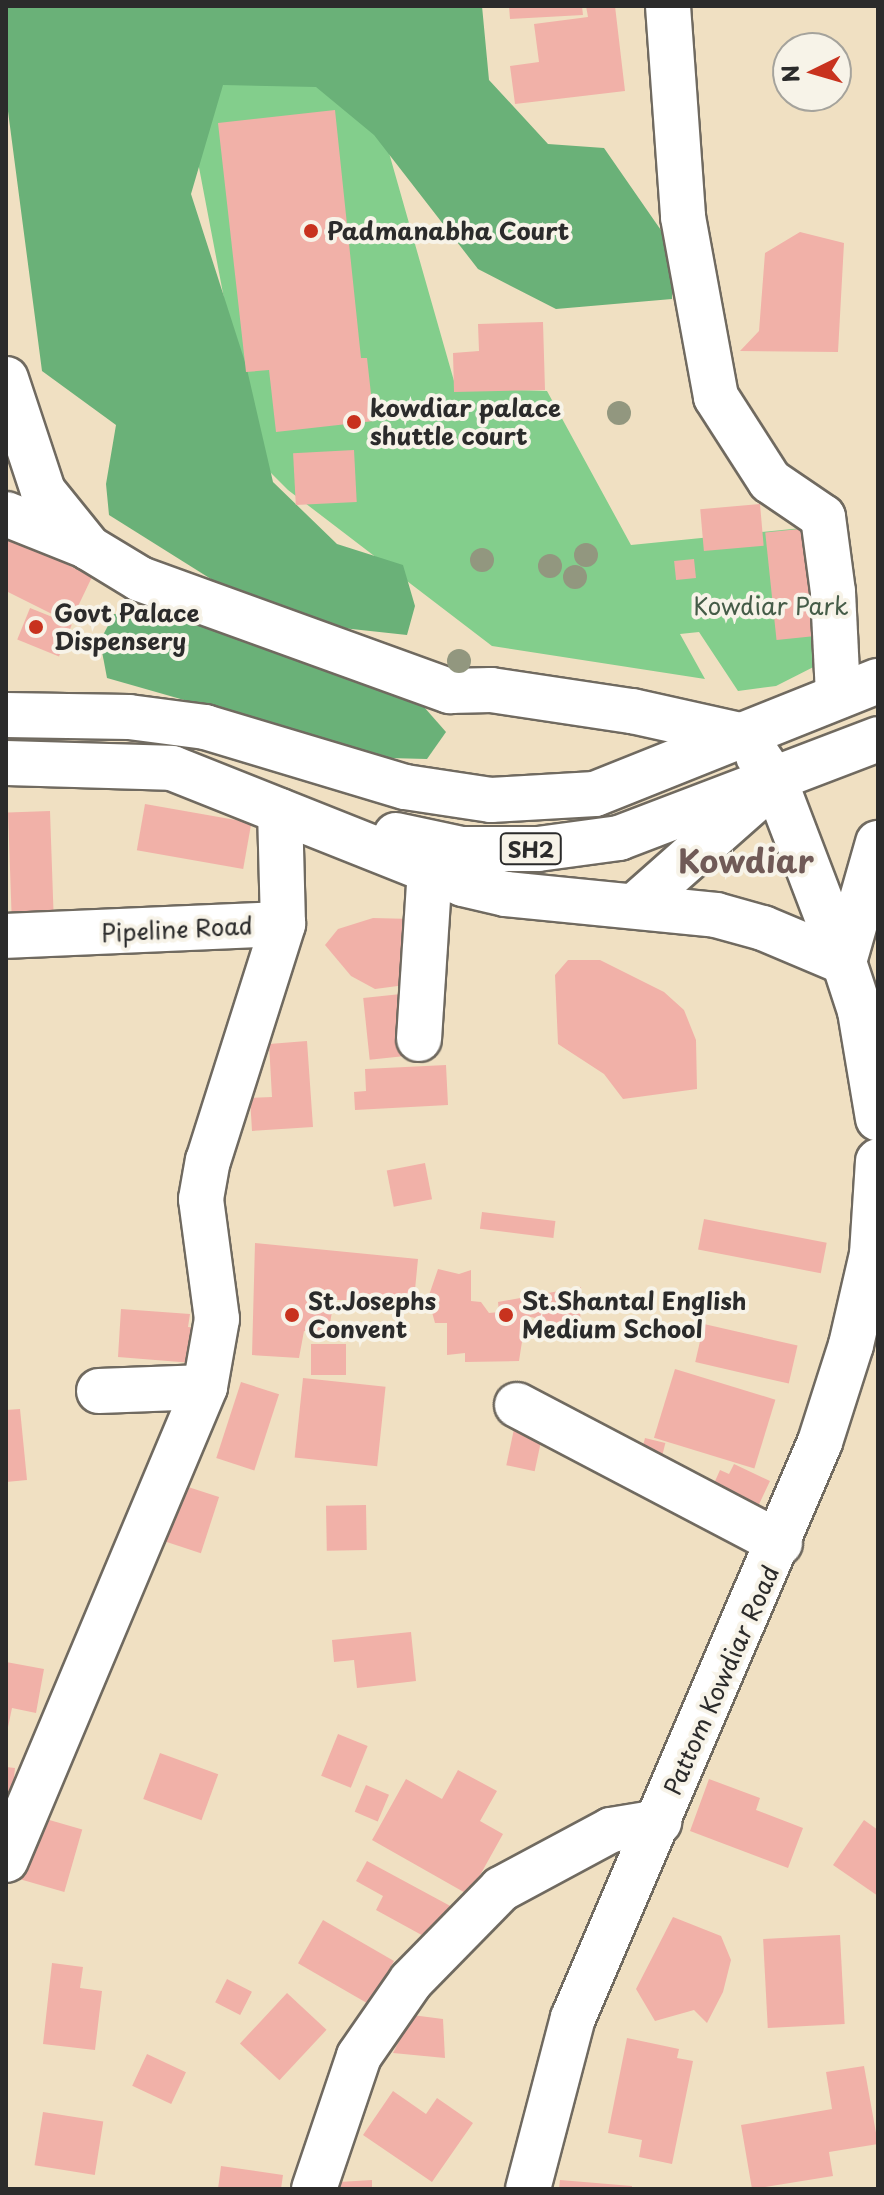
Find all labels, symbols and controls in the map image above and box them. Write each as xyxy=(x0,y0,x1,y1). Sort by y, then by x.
north arrow xyxy=(772,32,852,112)
text: N xyxy=(772,64,807,84)
place label: Padmanabha Court xyxy=(327,217,569,245)
marker: Padmanabha Court xyxy=(302,222,320,240)
place label: kowdiar palace shuttle court xyxy=(370,394,561,450)
marker: kowdiar palace shuttle court xyxy=(345,413,363,431)
park label: Kowdiar Park xyxy=(694,592,848,620)
place label: Govt Palace Dispensery xyxy=(54,599,201,655)
marker: Govt Palace Dispensery xyxy=(25,616,47,638)
road number: SH2 xyxy=(499,831,563,867)
district label: Kowdiar xyxy=(678,841,814,879)
street label: Pipeline Road xyxy=(99,911,255,947)
place label: St.Josephs Convent xyxy=(308,1287,436,1343)
place label: St.Shantal English Medium School xyxy=(522,1287,746,1343)
marker: St.Josephs Convent xyxy=(283,1306,301,1324)
marker: St.Shantal English Medium School xyxy=(497,1306,515,1324)
street label: Pattom Kowdiar Road xyxy=(657,1561,785,1799)

